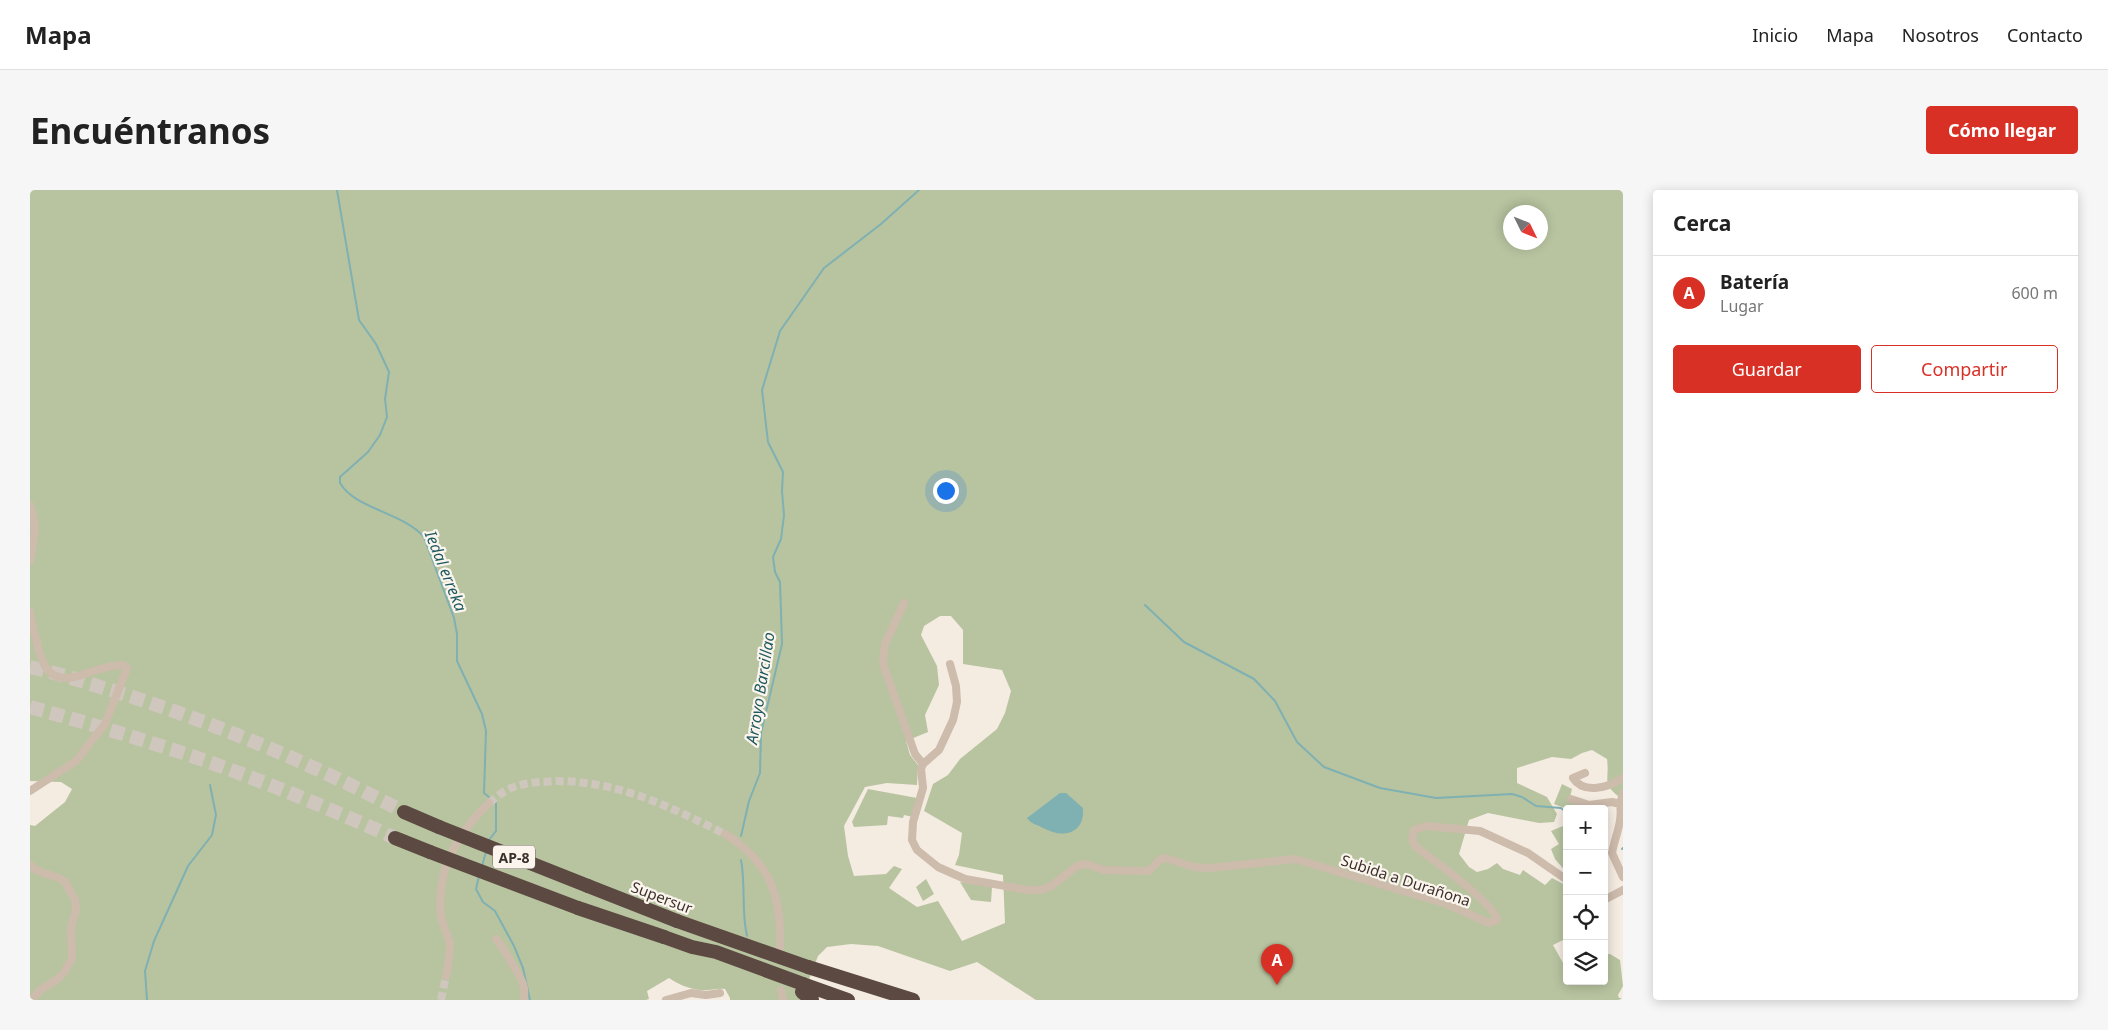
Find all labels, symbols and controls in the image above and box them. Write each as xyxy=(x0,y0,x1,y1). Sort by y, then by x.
text: Mapa xyxy=(25,18,92,51)
text: Inicio xyxy=(1752,23,1798,47)
text: Mapa xyxy=(1826,23,1874,47)
text: Nosotros xyxy=(1902,23,1979,47)
text: Contacto xyxy=(2007,23,2083,47)
button: Cómo llegar xyxy=(1926,106,2078,154)
text: Encuéntranos xyxy=(30,107,270,154)
north arrow xyxy=(1503,205,1548,250)
text: Cerca xyxy=(1673,209,1731,237)
text: Batería xyxy=(1720,269,1789,295)
text: A xyxy=(1683,282,1695,304)
text: 600 m xyxy=(2011,282,2058,304)
text: Lugar xyxy=(1720,295,1764,317)
button: Guardar xyxy=(1673,345,1861,393)
button: Compartir xyxy=(1871,345,2058,393)
your location xyxy=(933,478,959,504)
water label: Iedal erreka xyxy=(419,526,472,615)
water label: Arroyo Barcillao xyxy=(740,630,780,747)
map controls xyxy=(1563,805,1608,985)
button: + xyxy=(1563,805,1608,850)
road number: AP-8 xyxy=(493,846,535,869)
street label: Subida a Durañona xyxy=(1339,850,1473,910)
button: − xyxy=(1563,850,1608,895)
street label: Supersur xyxy=(629,876,695,918)
button: locate xyxy=(1563,895,1608,940)
button: layers xyxy=(1563,940,1608,985)
pin: A xyxy=(1261,944,1293,985)

